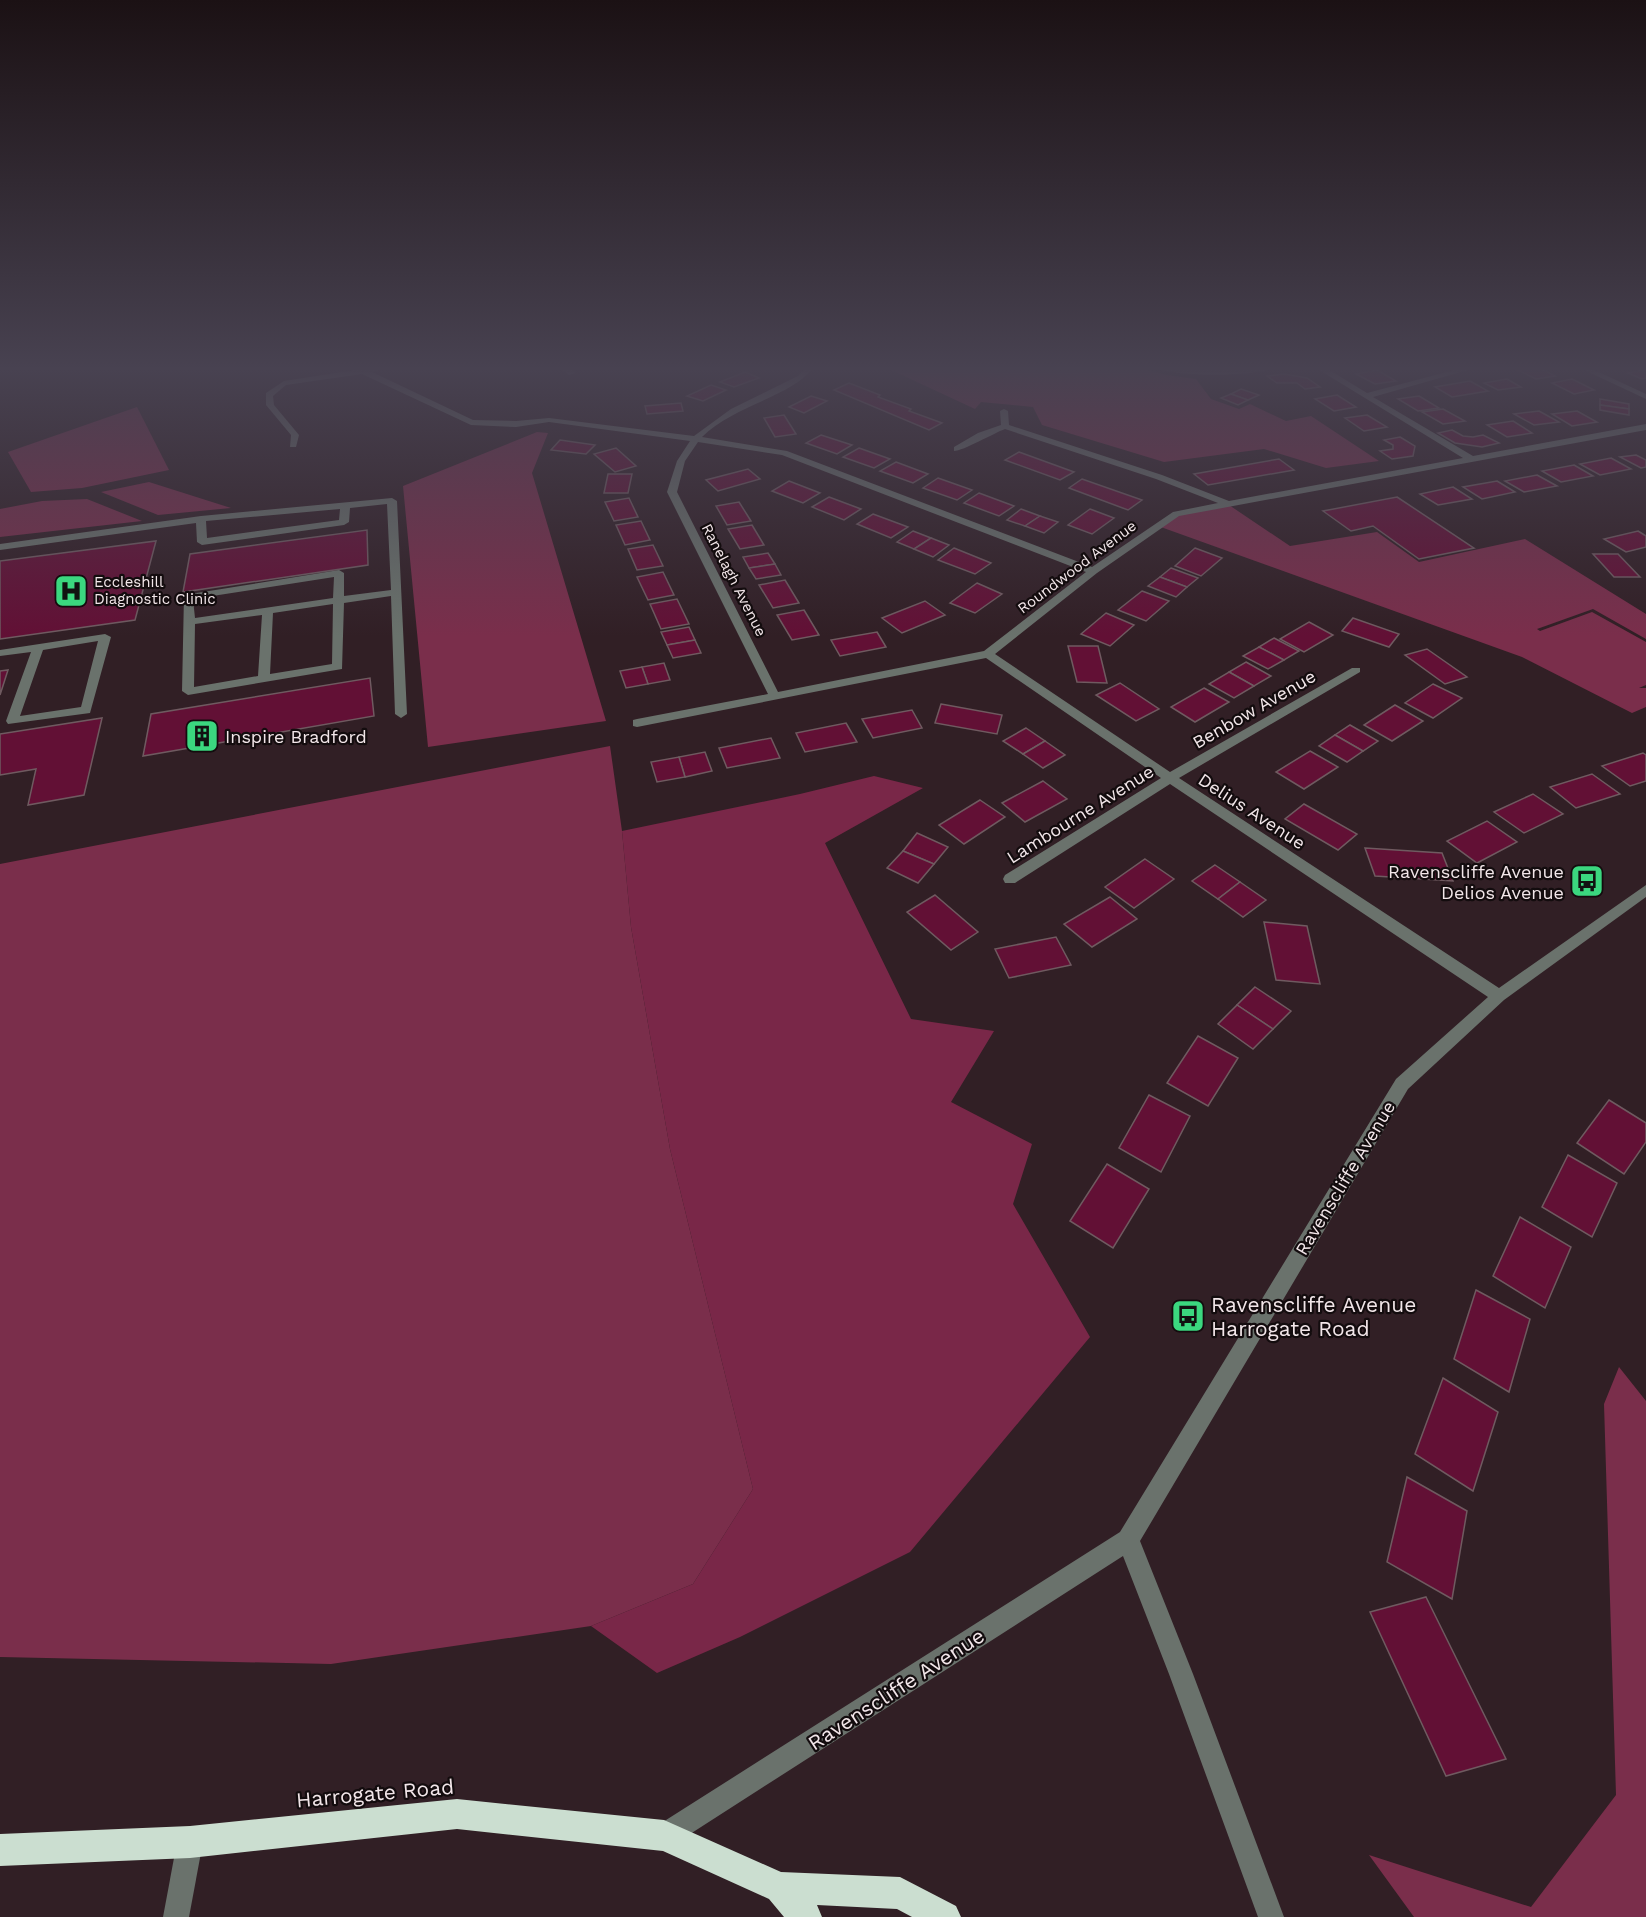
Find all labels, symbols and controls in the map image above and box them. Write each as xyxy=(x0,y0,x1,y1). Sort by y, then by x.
street label: Roundwood Avenue xyxy=(1014,516,1140,618)
street label: Ranelagh Avenue xyxy=(698,521,770,639)
hospital icon: Eccleshill Diagnostic Clinic xyxy=(53,573,89,609)
place label: Eccleshill Diagnostic Clinic xyxy=(94,573,216,608)
street label: Benbow Avenue xyxy=(1189,665,1319,753)
building icon: Inspire Bradford xyxy=(184,718,220,754)
place label: Inspire Bradford xyxy=(225,726,367,747)
street label: Lambourne Avenue xyxy=(1003,760,1157,868)
street label: Delius Avenue xyxy=(1195,769,1309,853)
place label: Ravenscliffe Avenue Delios Avenue xyxy=(1388,861,1564,903)
bus stop icon: Ravenscliffe Avenue Delios Avenue xyxy=(1569,863,1605,899)
street label: Ravenscliffe Avenue xyxy=(1291,1097,1399,1259)
place label: Ravenscliffe Avenue Harrogate Road xyxy=(1211,1292,1416,1341)
bus stop icon: Ravenscliffe Avenue Harrogate Road xyxy=(1170,1298,1206,1334)
street label: Ravenscliffe Avenue xyxy=(803,1623,989,1755)
street label: Harrogate Road xyxy=(295,1774,455,1812)

